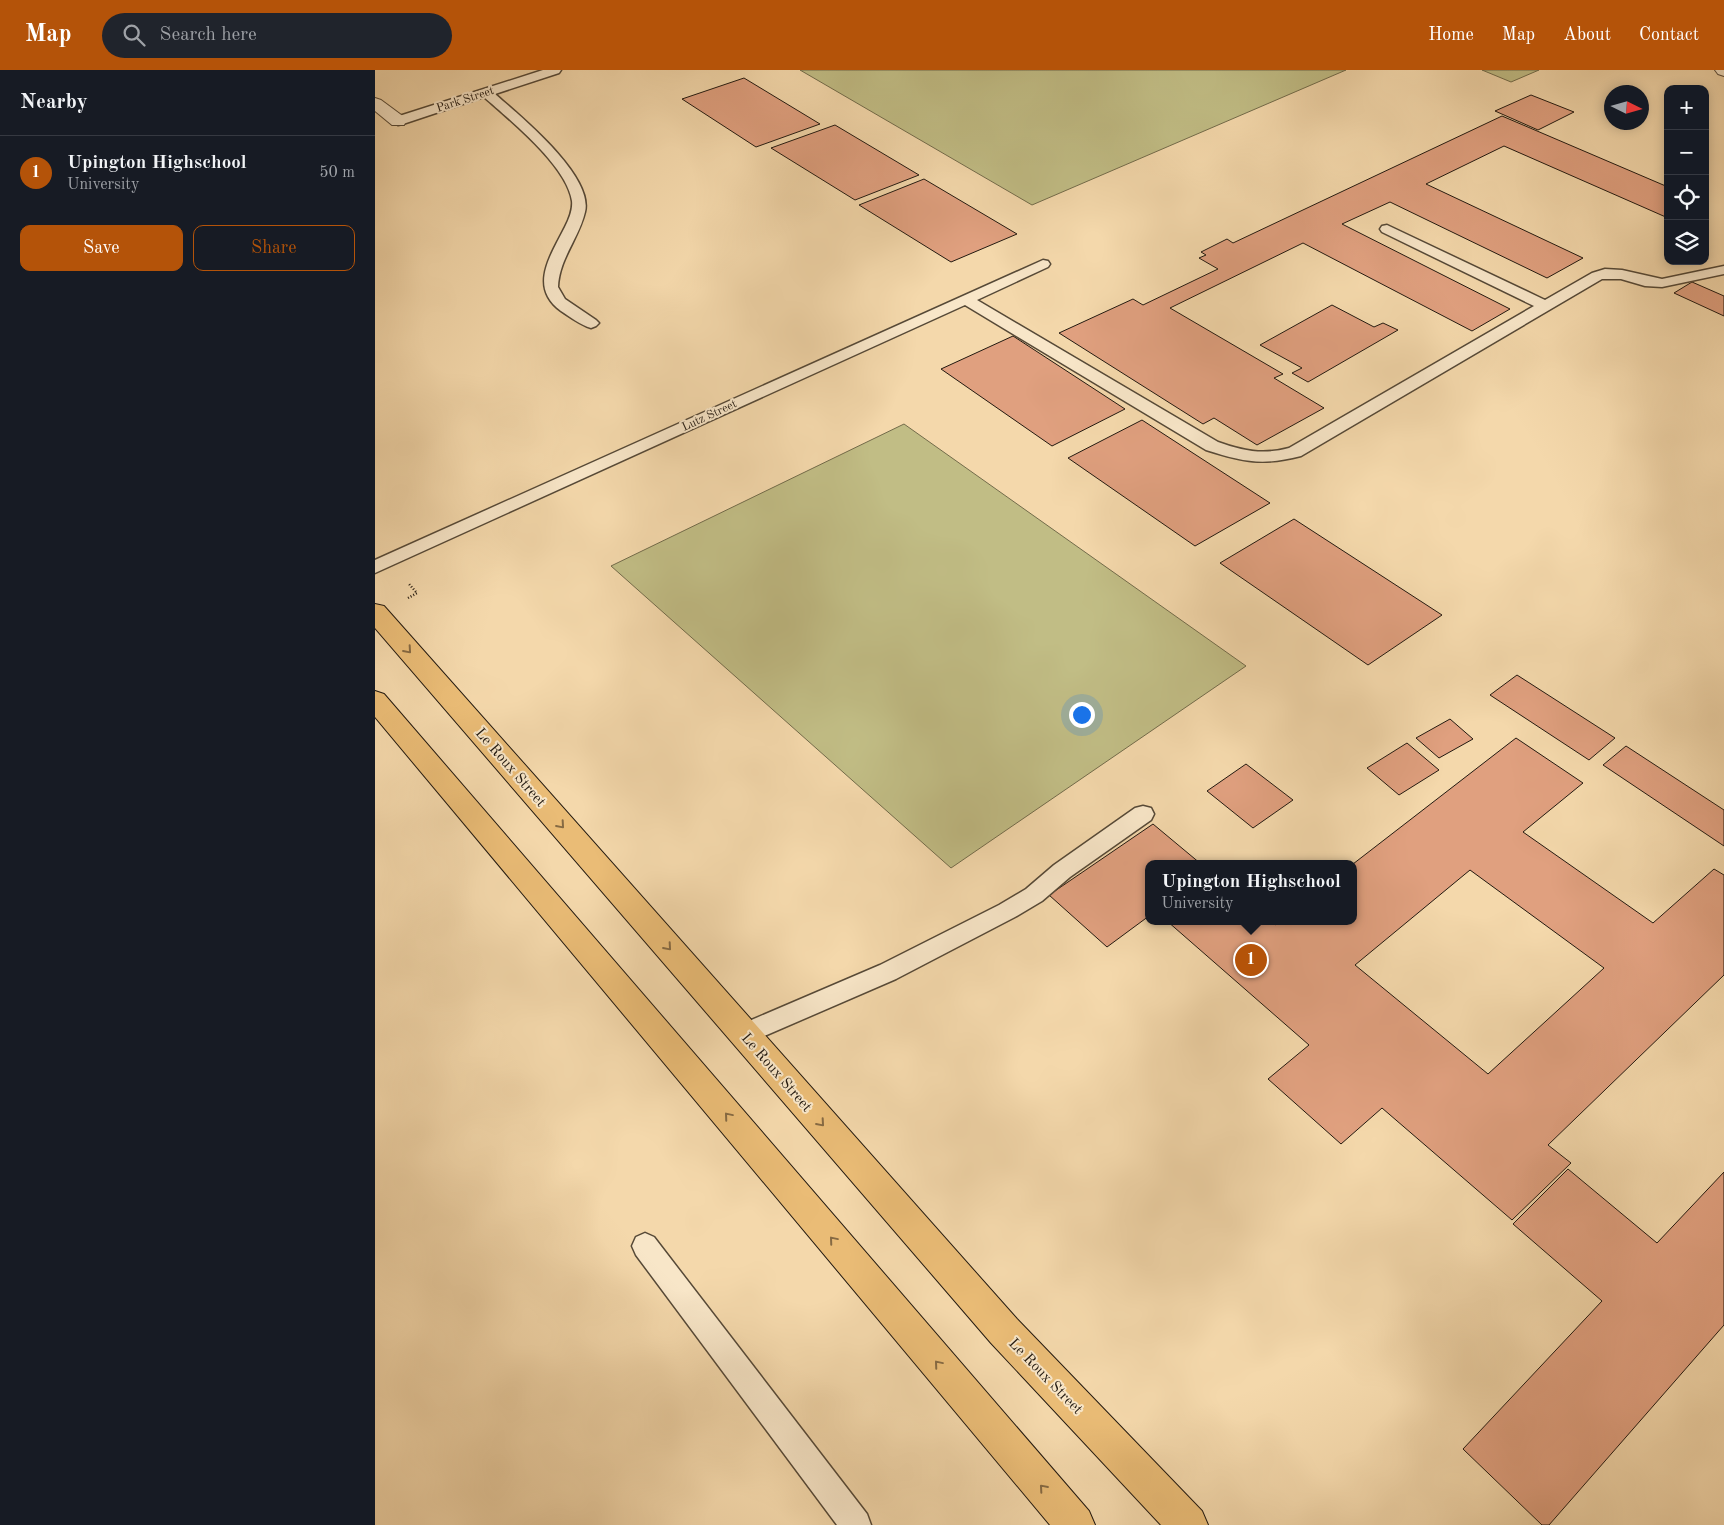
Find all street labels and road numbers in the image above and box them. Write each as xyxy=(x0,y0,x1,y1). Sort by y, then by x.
street label: Park Street xyxy=(435,85,496,115)
street label: Lutz Street xyxy=(680,398,739,434)
street label: Le Roux Street xyxy=(472,726,548,810)
street label: Le Roux Street xyxy=(738,1031,814,1115)
street label: Le Roux Street xyxy=(1005,1336,1085,1418)

